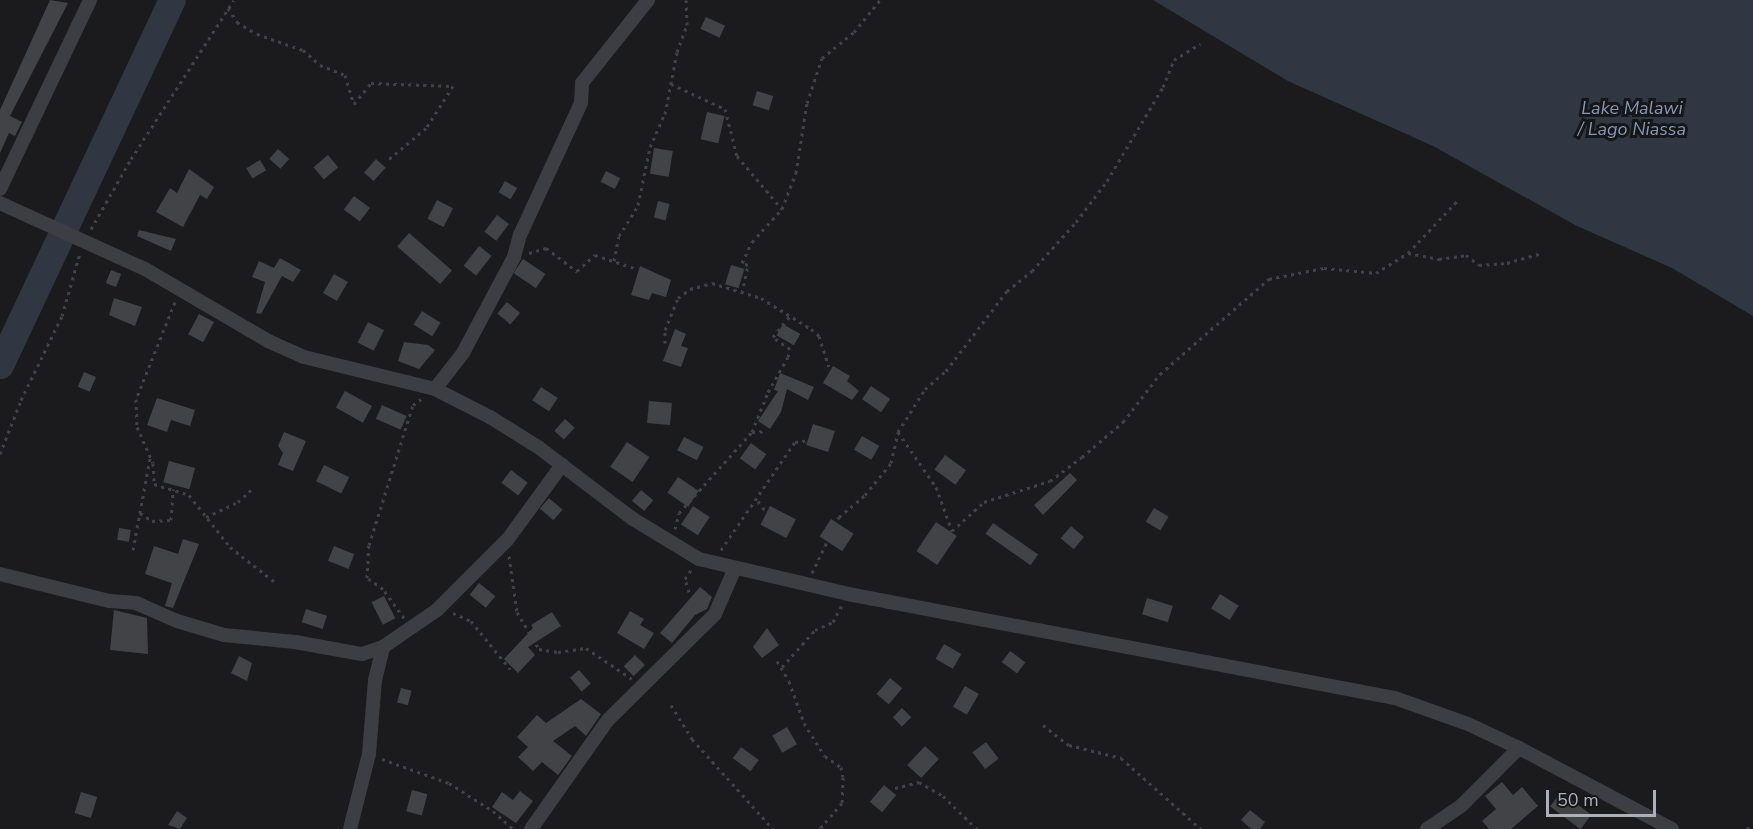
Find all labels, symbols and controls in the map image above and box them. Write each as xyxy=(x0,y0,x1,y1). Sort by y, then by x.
water label: Lake Malawi / Lago Niassa xyxy=(1578,98,1686,140)
scale bar xyxy=(1549,778,1658,816)
text: 50 m xyxy=(1557,788,1599,812)

